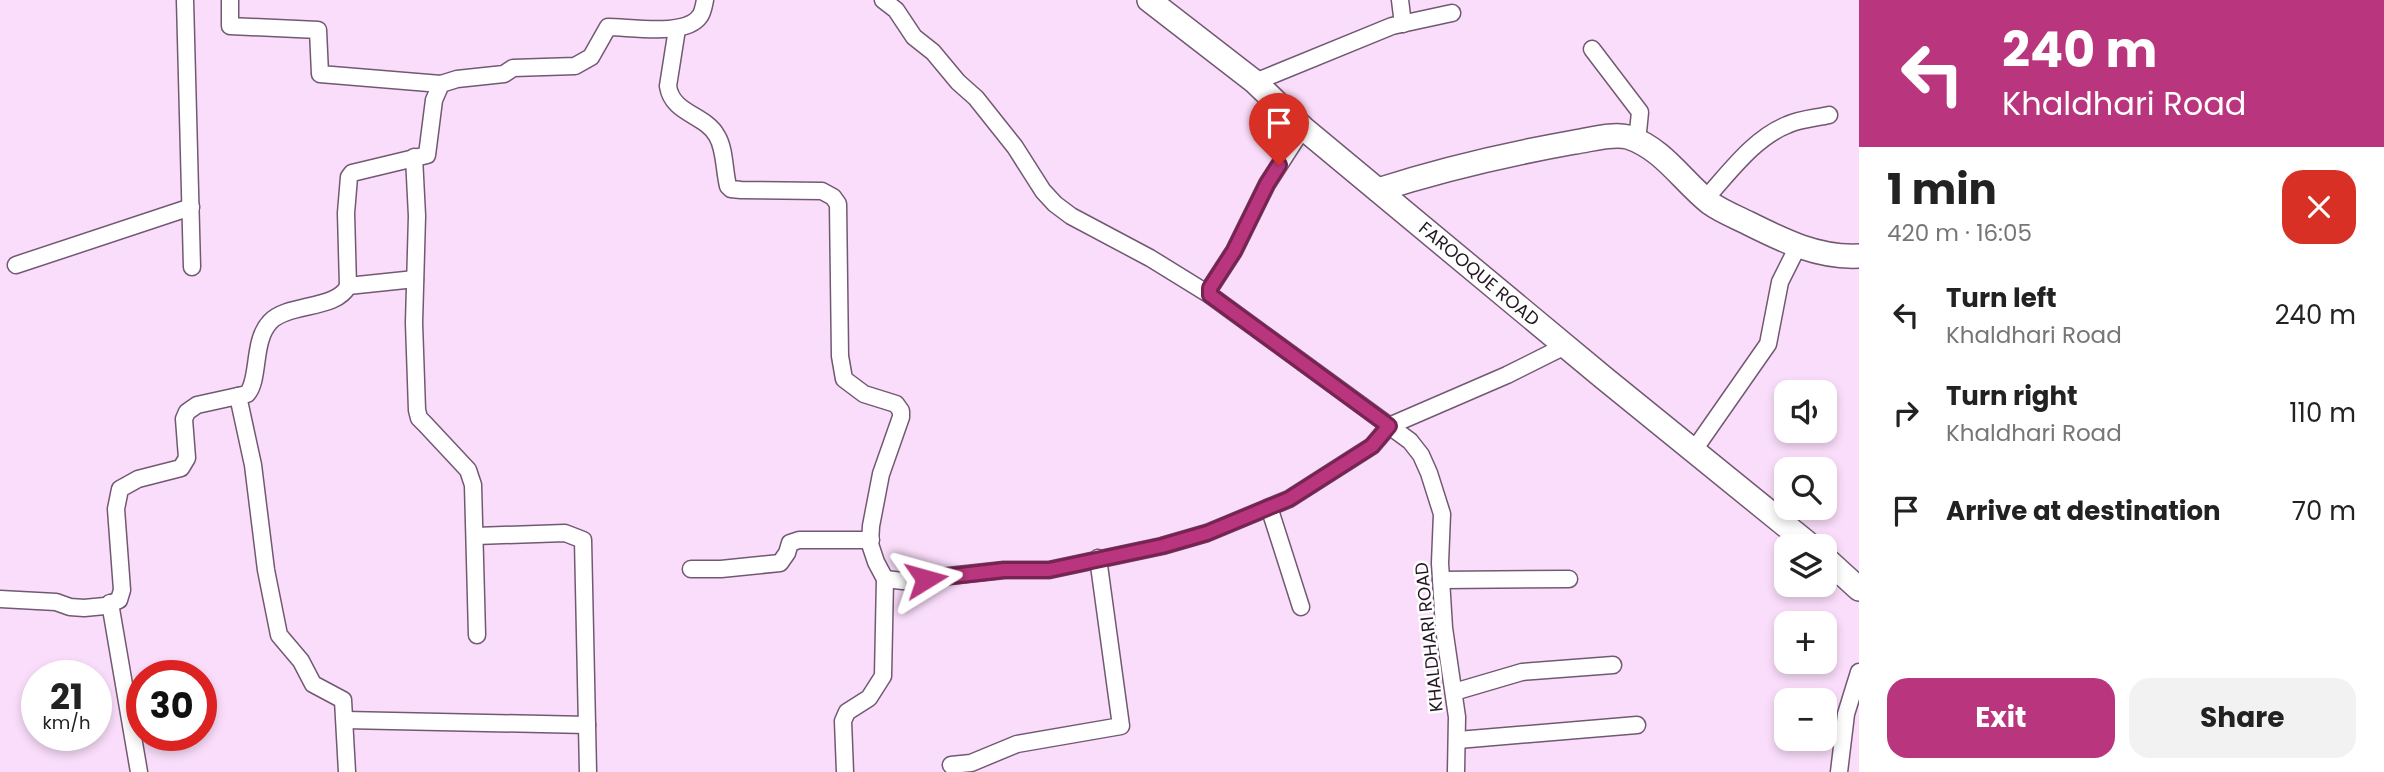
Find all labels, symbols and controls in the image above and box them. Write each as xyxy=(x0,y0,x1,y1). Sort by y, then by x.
text: 240 m xyxy=(2002,16,2157,84)
icon: left xyxy=(1887,28,1978,119)
text: Khaldhari Road xyxy=(2002,81,2246,126)
pin xyxy=(1249,93,1309,165)
icon: arrive xyxy=(1260,104,1298,142)
text: 1 min xyxy=(1887,160,1997,219)
button: close xyxy=(2282,170,2356,244)
street label: FAROOQUE ROAD xyxy=(1414,216,1545,332)
text: 420 m · 16:05 xyxy=(1887,217,2032,249)
text: Turn left xyxy=(1946,280,2057,316)
icon: left xyxy=(1887,296,1925,334)
text: 240 m xyxy=(2275,297,2356,333)
text: Khaldhari Road xyxy=(1946,319,2122,351)
text: Turn right xyxy=(1946,378,2078,414)
map controls xyxy=(1774,380,1837,751)
button: sound xyxy=(1774,380,1837,443)
icon: right xyxy=(1887,394,1925,432)
text: 110 m xyxy=(2289,395,2356,431)
text: Khaldhari Road xyxy=(1946,417,2122,449)
button: search xyxy=(1774,457,1837,520)
icon: arrive xyxy=(1887,492,1925,530)
text: Arrive at destination xyxy=(1946,493,2221,529)
text: 70 m xyxy=(2292,493,2356,529)
button: layers xyxy=(1774,534,1837,597)
position arrow xyxy=(889,542,963,616)
street label: KHALDHARI ROAD xyxy=(1408,561,1449,713)
button: + xyxy=(1774,611,1837,674)
speed limit sign: 30 xyxy=(126,660,217,751)
text: 21 xyxy=(50,672,83,721)
button: Exit xyxy=(1887,678,2115,758)
button: Share xyxy=(2129,678,2356,758)
button: − xyxy=(1774,688,1837,751)
text: km/h xyxy=(43,710,90,735)

